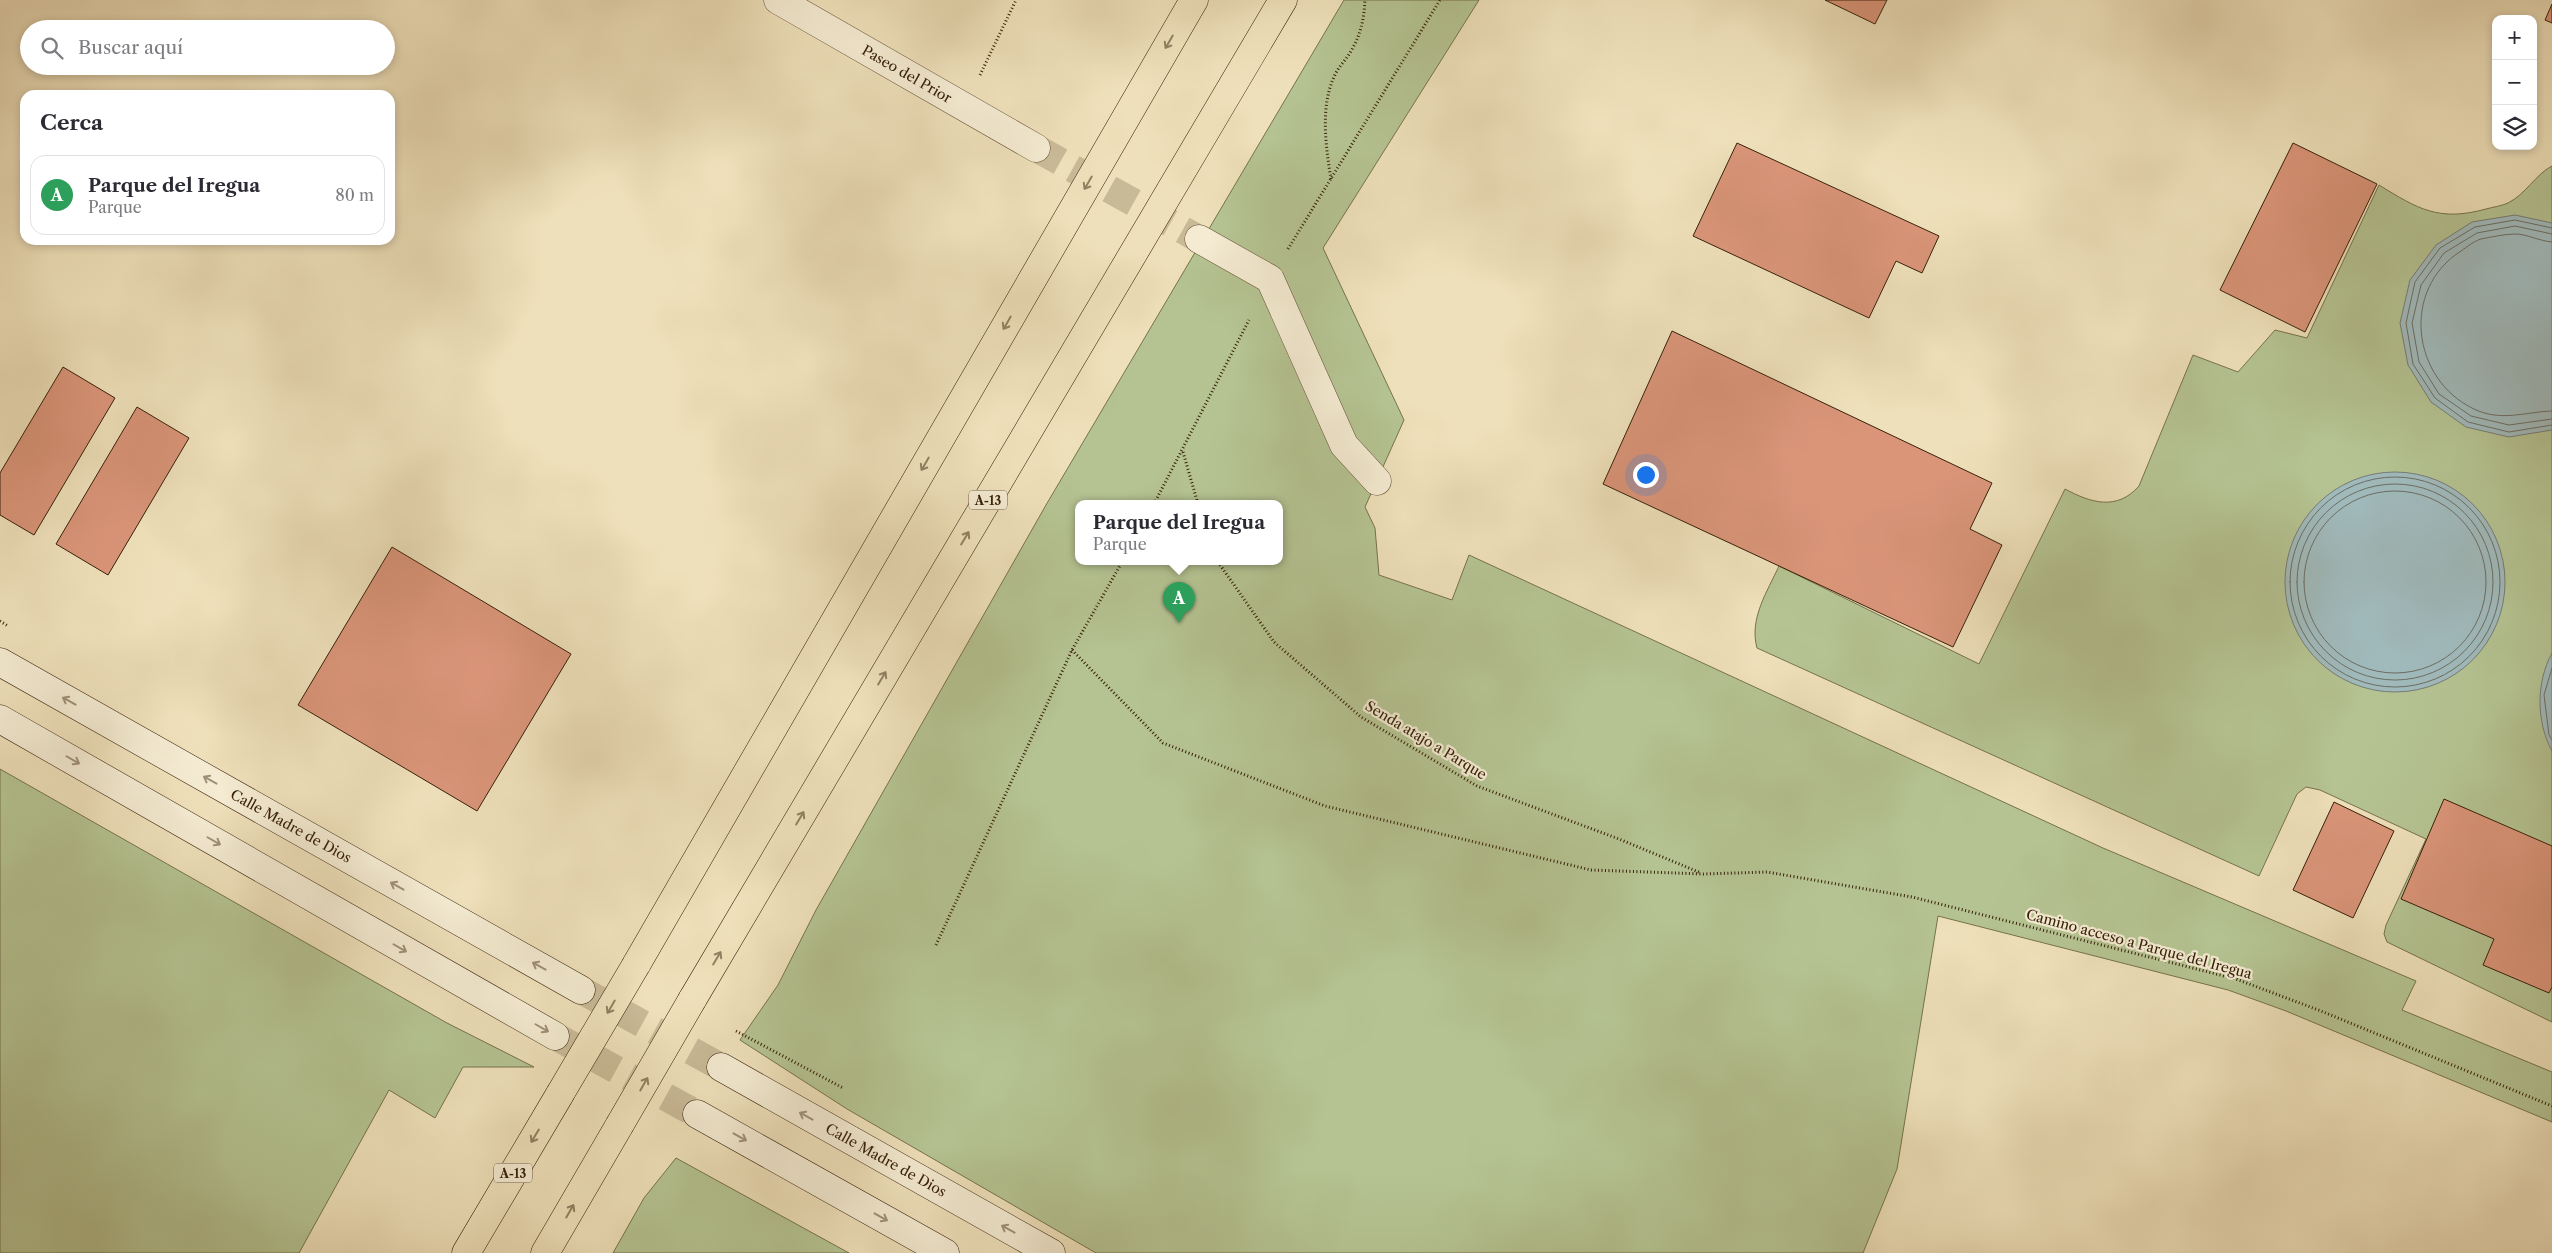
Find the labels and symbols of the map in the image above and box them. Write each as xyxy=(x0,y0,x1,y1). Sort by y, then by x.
one-way arrow xyxy=(1164,34,1174,48)
street label: Paseo del Prior xyxy=(859,41,955,107)
one-way arrow xyxy=(1083,175,1093,190)
one-way arrow xyxy=(1001,316,1011,330)
one-way arrow xyxy=(920,456,930,471)
your location xyxy=(1633,462,1659,488)
road number: A-13 xyxy=(969,490,1007,510)
one-way arrow xyxy=(961,531,971,545)
pin: A xyxy=(1163,582,1195,623)
one-way arrow xyxy=(878,671,888,685)
one-way arrow xyxy=(62,695,76,705)
street label: Senda atajo a Parque xyxy=(1362,697,1490,783)
one-way arrow xyxy=(65,756,79,766)
one-way arrow xyxy=(204,775,218,785)
street label: Calle Madre de Dios xyxy=(227,785,355,867)
one-way arrow xyxy=(795,811,805,825)
one-way arrow xyxy=(206,836,221,846)
one-way arrow xyxy=(390,881,405,891)
street label: Camino acceso a Parque del Iregua xyxy=(2024,905,2254,983)
one-way arrow xyxy=(393,943,407,953)
one-way arrow xyxy=(713,951,723,965)
one-way arrow xyxy=(532,960,547,970)
one-way arrow xyxy=(606,999,616,1013)
one-way arrow xyxy=(534,1024,548,1034)
one-way arrow xyxy=(639,1077,649,1092)
one-way arrow xyxy=(799,1110,813,1120)
street label: Calle Madre de Dios xyxy=(822,1119,950,1201)
one-way arrow xyxy=(530,1128,540,1143)
one-way arrow xyxy=(732,1133,746,1143)
road number: A-13 xyxy=(494,1164,532,1182)
one-way arrow xyxy=(565,1203,575,1218)
one-way arrow xyxy=(874,1212,889,1222)
one-way arrow xyxy=(1001,1224,1016,1234)

